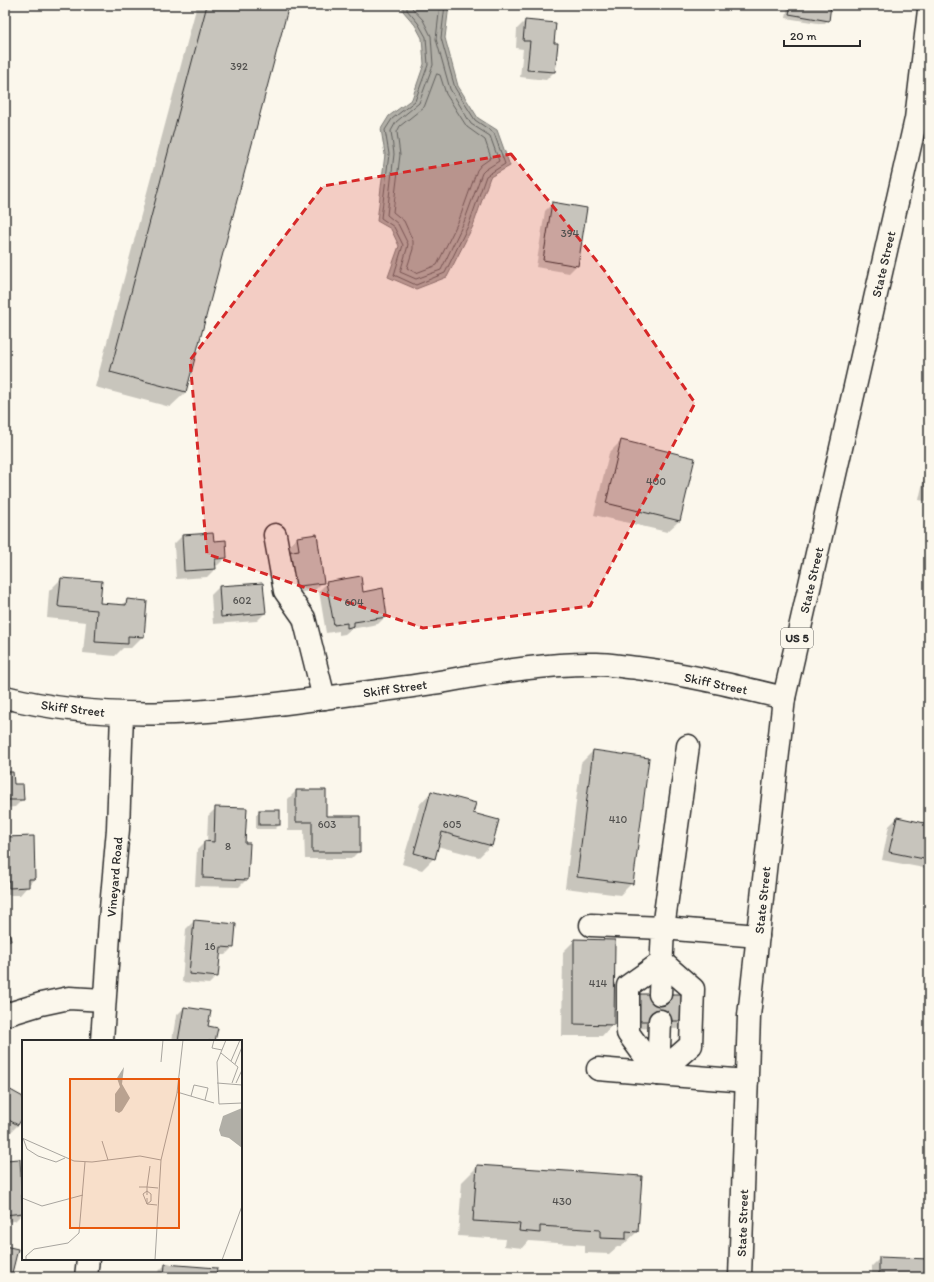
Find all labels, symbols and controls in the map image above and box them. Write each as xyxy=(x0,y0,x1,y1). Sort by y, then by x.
scale bar xyxy=(784,22,860,48)
text: 20 m xyxy=(790,29,817,43)
house number: 392 xyxy=(230,60,248,73)
house number: 394 xyxy=(561,227,580,240)
street label: State Street xyxy=(869,229,898,299)
house number: 400 xyxy=(646,475,666,488)
street label: State Street xyxy=(797,545,826,615)
house number: 602 xyxy=(233,594,251,607)
house number: 604 xyxy=(344,596,364,609)
road number: US 5 xyxy=(781,628,813,648)
street label: Skiff Street xyxy=(683,669,749,698)
street label: Skiff Street xyxy=(362,677,428,700)
street label: Skiff Street xyxy=(40,697,106,720)
house number: 410 xyxy=(609,813,627,826)
house number: 603 xyxy=(318,818,336,831)
house number: 605 xyxy=(443,818,461,831)
street label: Vineyard Road xyxy=(104,836,125,918)
house number: 8 xyxy=(225,840,231,853)
street label: State Street xyxy=(752,866,774,934)
house number: 16 xyxy=(205,940,216,953)
house number: 414 xyxy=(589,977,608,990)
inset map xyxy=(22,1040,242,1260)
street label: State Street xyxy=(734,1189,751,1257)
house number: 430 xyxy=(552,1195,572,1208)

